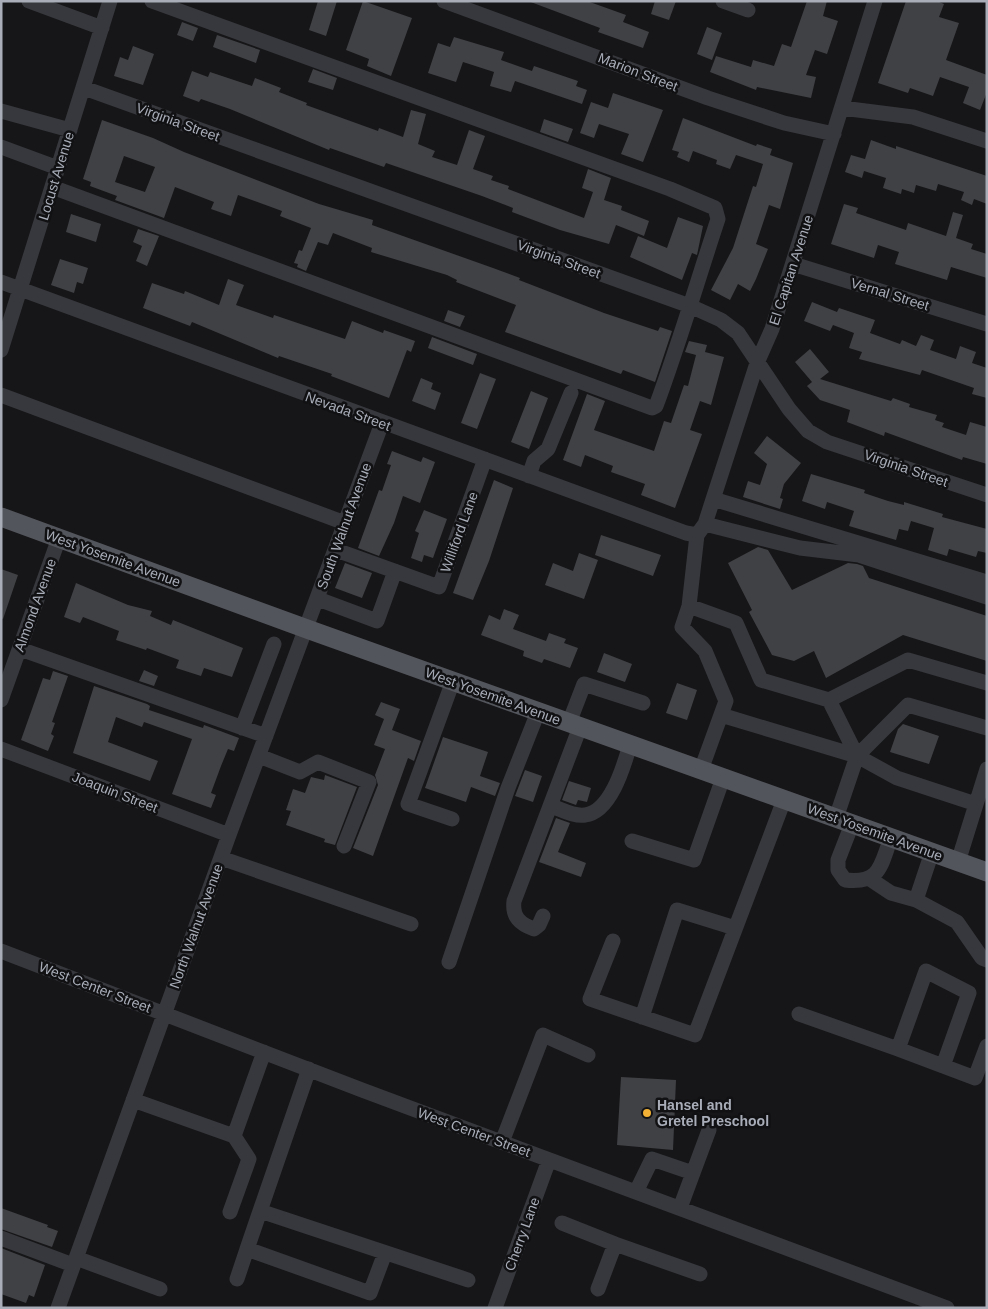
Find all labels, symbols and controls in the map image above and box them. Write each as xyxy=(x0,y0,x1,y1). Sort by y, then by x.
street label: Marion Street xyxy=(596,49,680,95)
street label: Virginia Street xyxy=(134,99,222,145)
street label: Locust Avenue xyxy=(35,130,77,222)
street label: El Capitan Avenue xyxy=(766,213,816,327)
street label: Virginia Street xyxy=(515,236,603,282)
street label: Vernal Street xyxy=(849,275,931,314)
street label: Nevada Street xyxy=(303,388,393,434)
street label: Virginia Street xyxy=(862,446,950,490)
street label: South Walnut Avenue xyxy=(314,460,374,592)
street label: Williford Lane xyxy=(437,489,481,575)
street label: West Yosemite Avenue xyxy=(43,526,183,590)
street label: Almond Avenue xyxy=(11,556,59,654)
street label: West Yosemite Avenue xyxy=(423,664,563,728)
street label: Joaquin Street xyxy=(70,768,160,816)
street label: West Yosemite Avenue xyxy=(805,800,945,864)
street label: North Walnut Avenue xyxy=(166,861,226,991)
street label: West Center Street xyxy=(37,958,153,1016)
place label: Hansel and Gretel Preschool xyxy=(657,1097,769,1129)
street label: West Center Street xyxy=(415,1104,533,1160)
marker: Hansel and Gretel Preschool xyxy=(641,1107,653,1119)
street label: Cherry Lane xyxy=(501,1195,543,1273)

